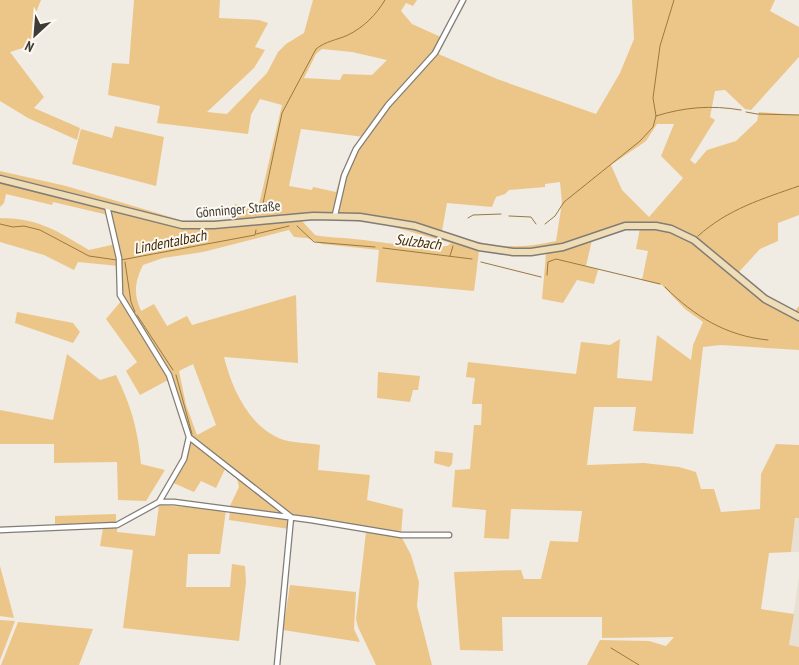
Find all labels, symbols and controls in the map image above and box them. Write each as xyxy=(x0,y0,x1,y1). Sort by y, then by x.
north arrow xyxy=(10,10,60,60)
text: N xyxy=(22,37,37,56)
street label: Gönninger Straße xyxy=(195,196,281,222)
water label: Lindentalbach xyxy=(132,225,209,258)
water label: Sulzbach xyxy=(394,229,444,254)

